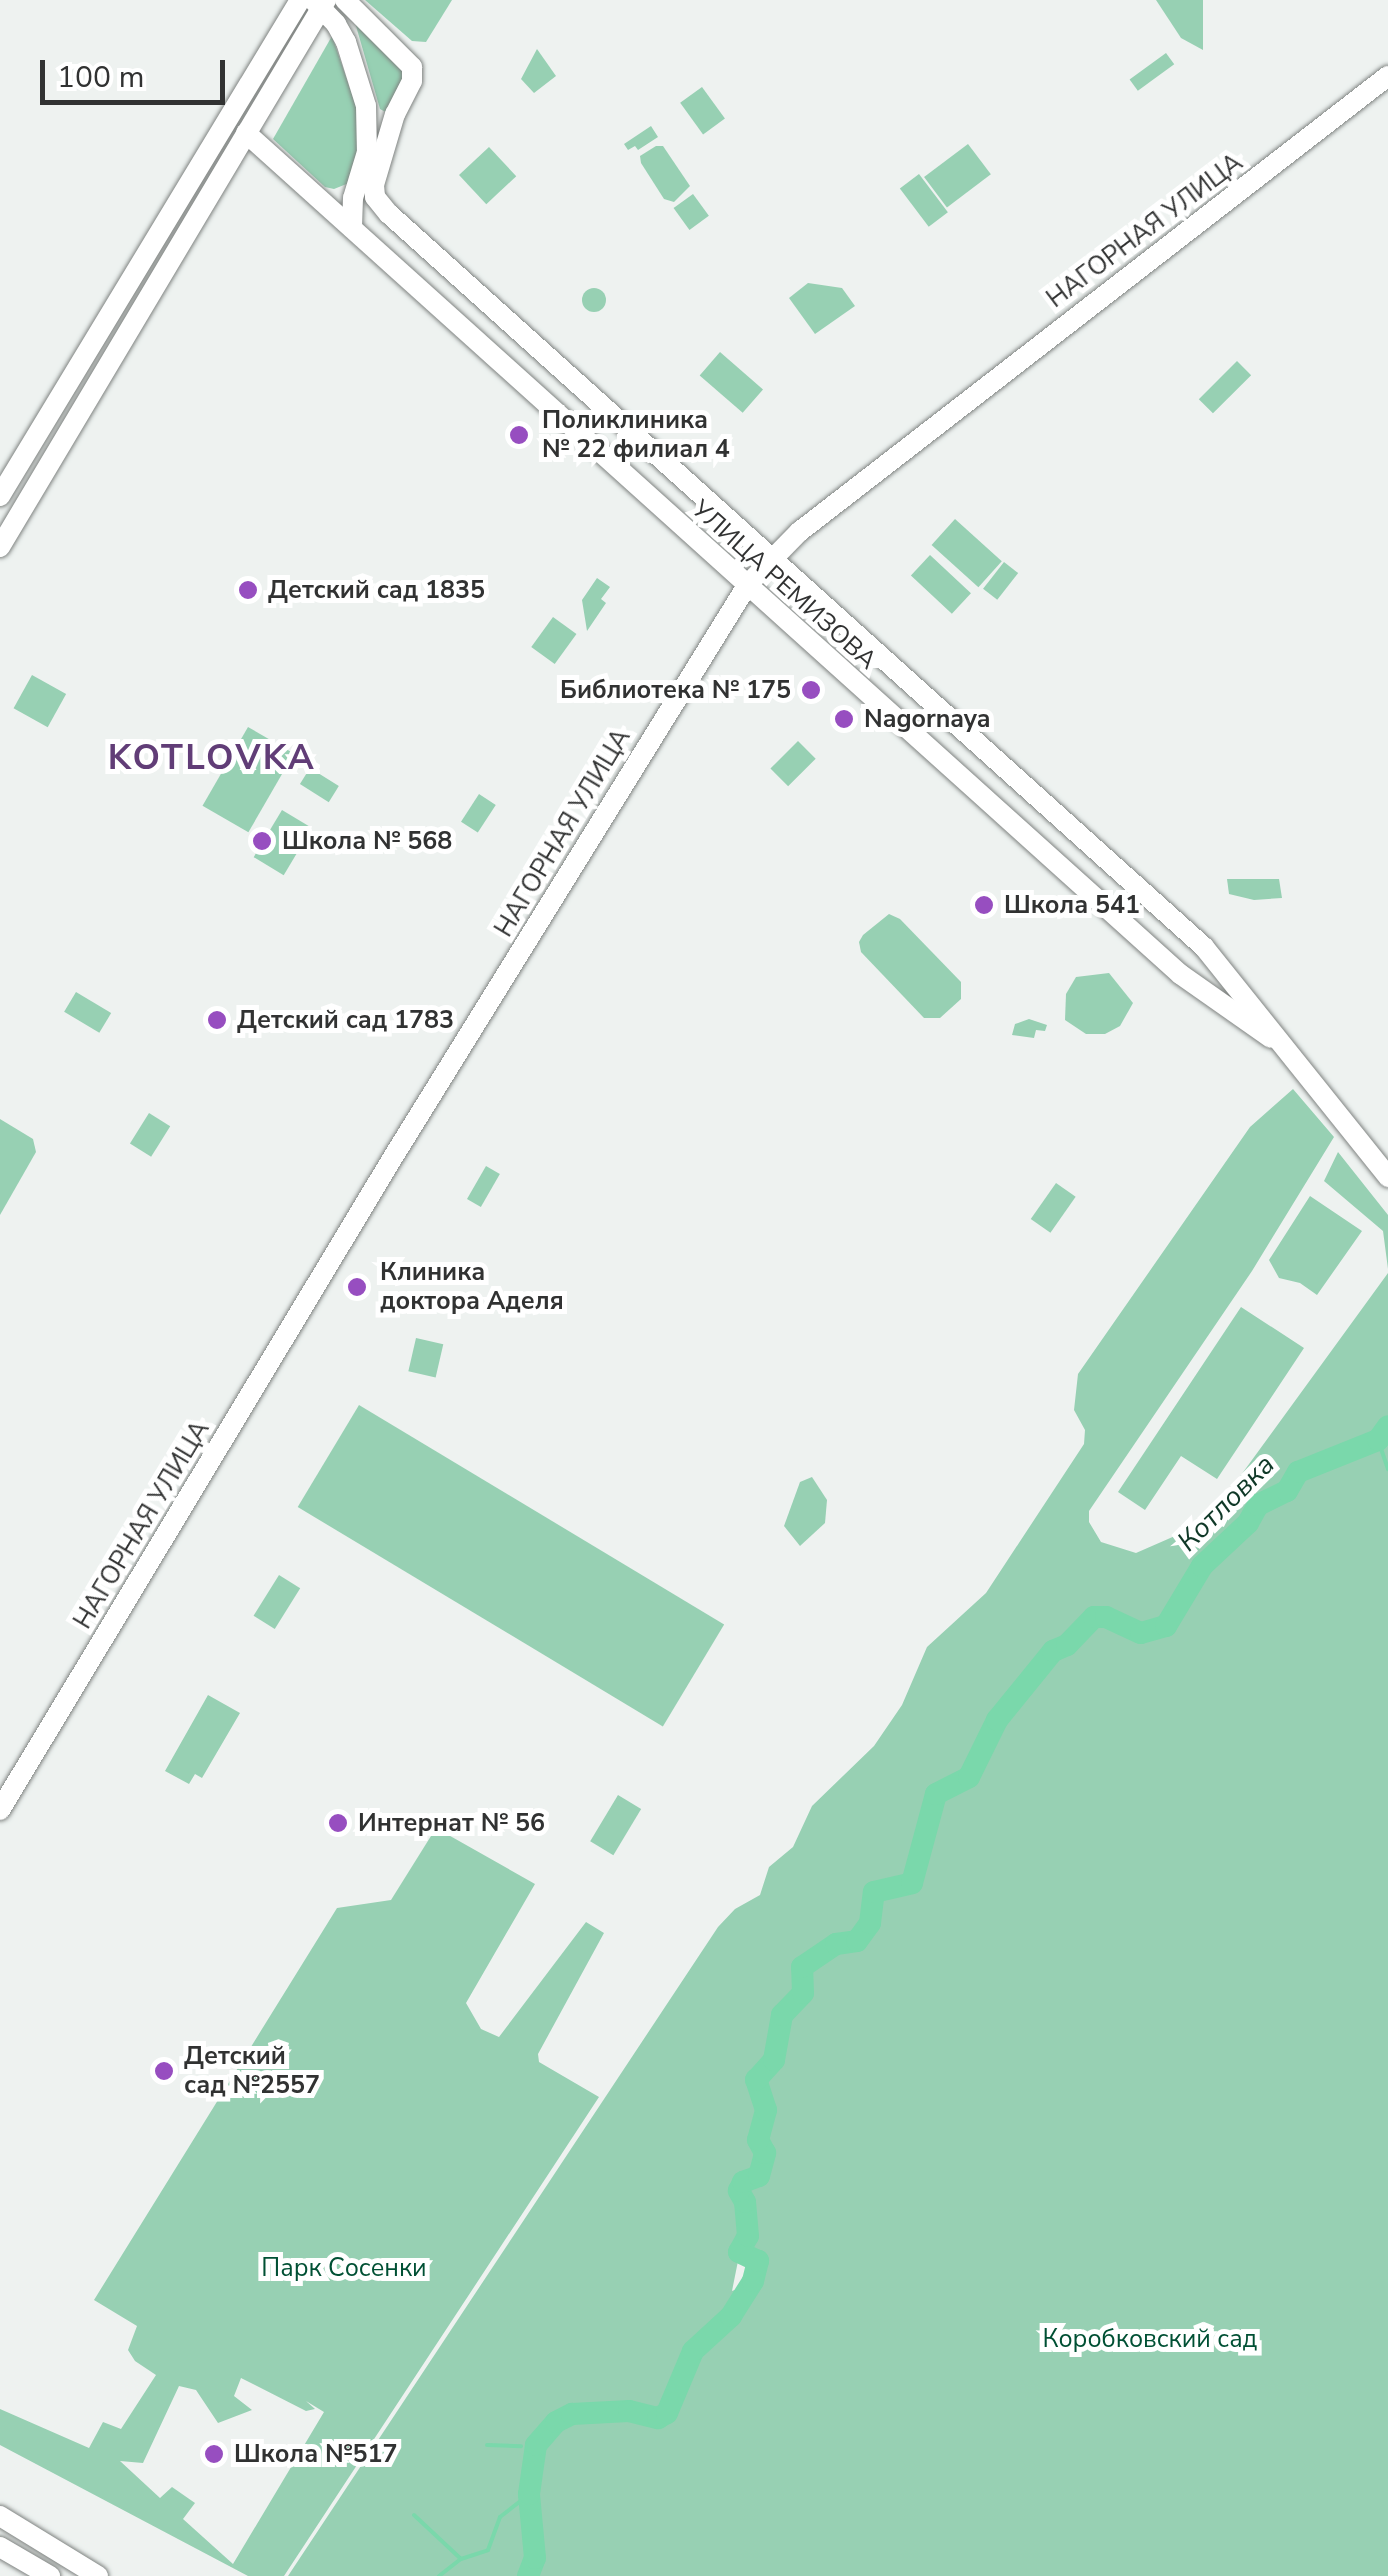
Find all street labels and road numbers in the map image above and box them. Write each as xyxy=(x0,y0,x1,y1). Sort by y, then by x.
street label: НАГОРНАЯ УЛИЦА xyxy=(1041,148,1249,314)
street label: УЛИЦА РЕМИЗОВА xyxy=(686,494,882,676)
street label: НАГОРНАЯ УЛИЦА xyxy=(489,724,637,942)
street label: НАГОРНАЯ УЛИЦА xyxy=(68,1416,216,1634)

